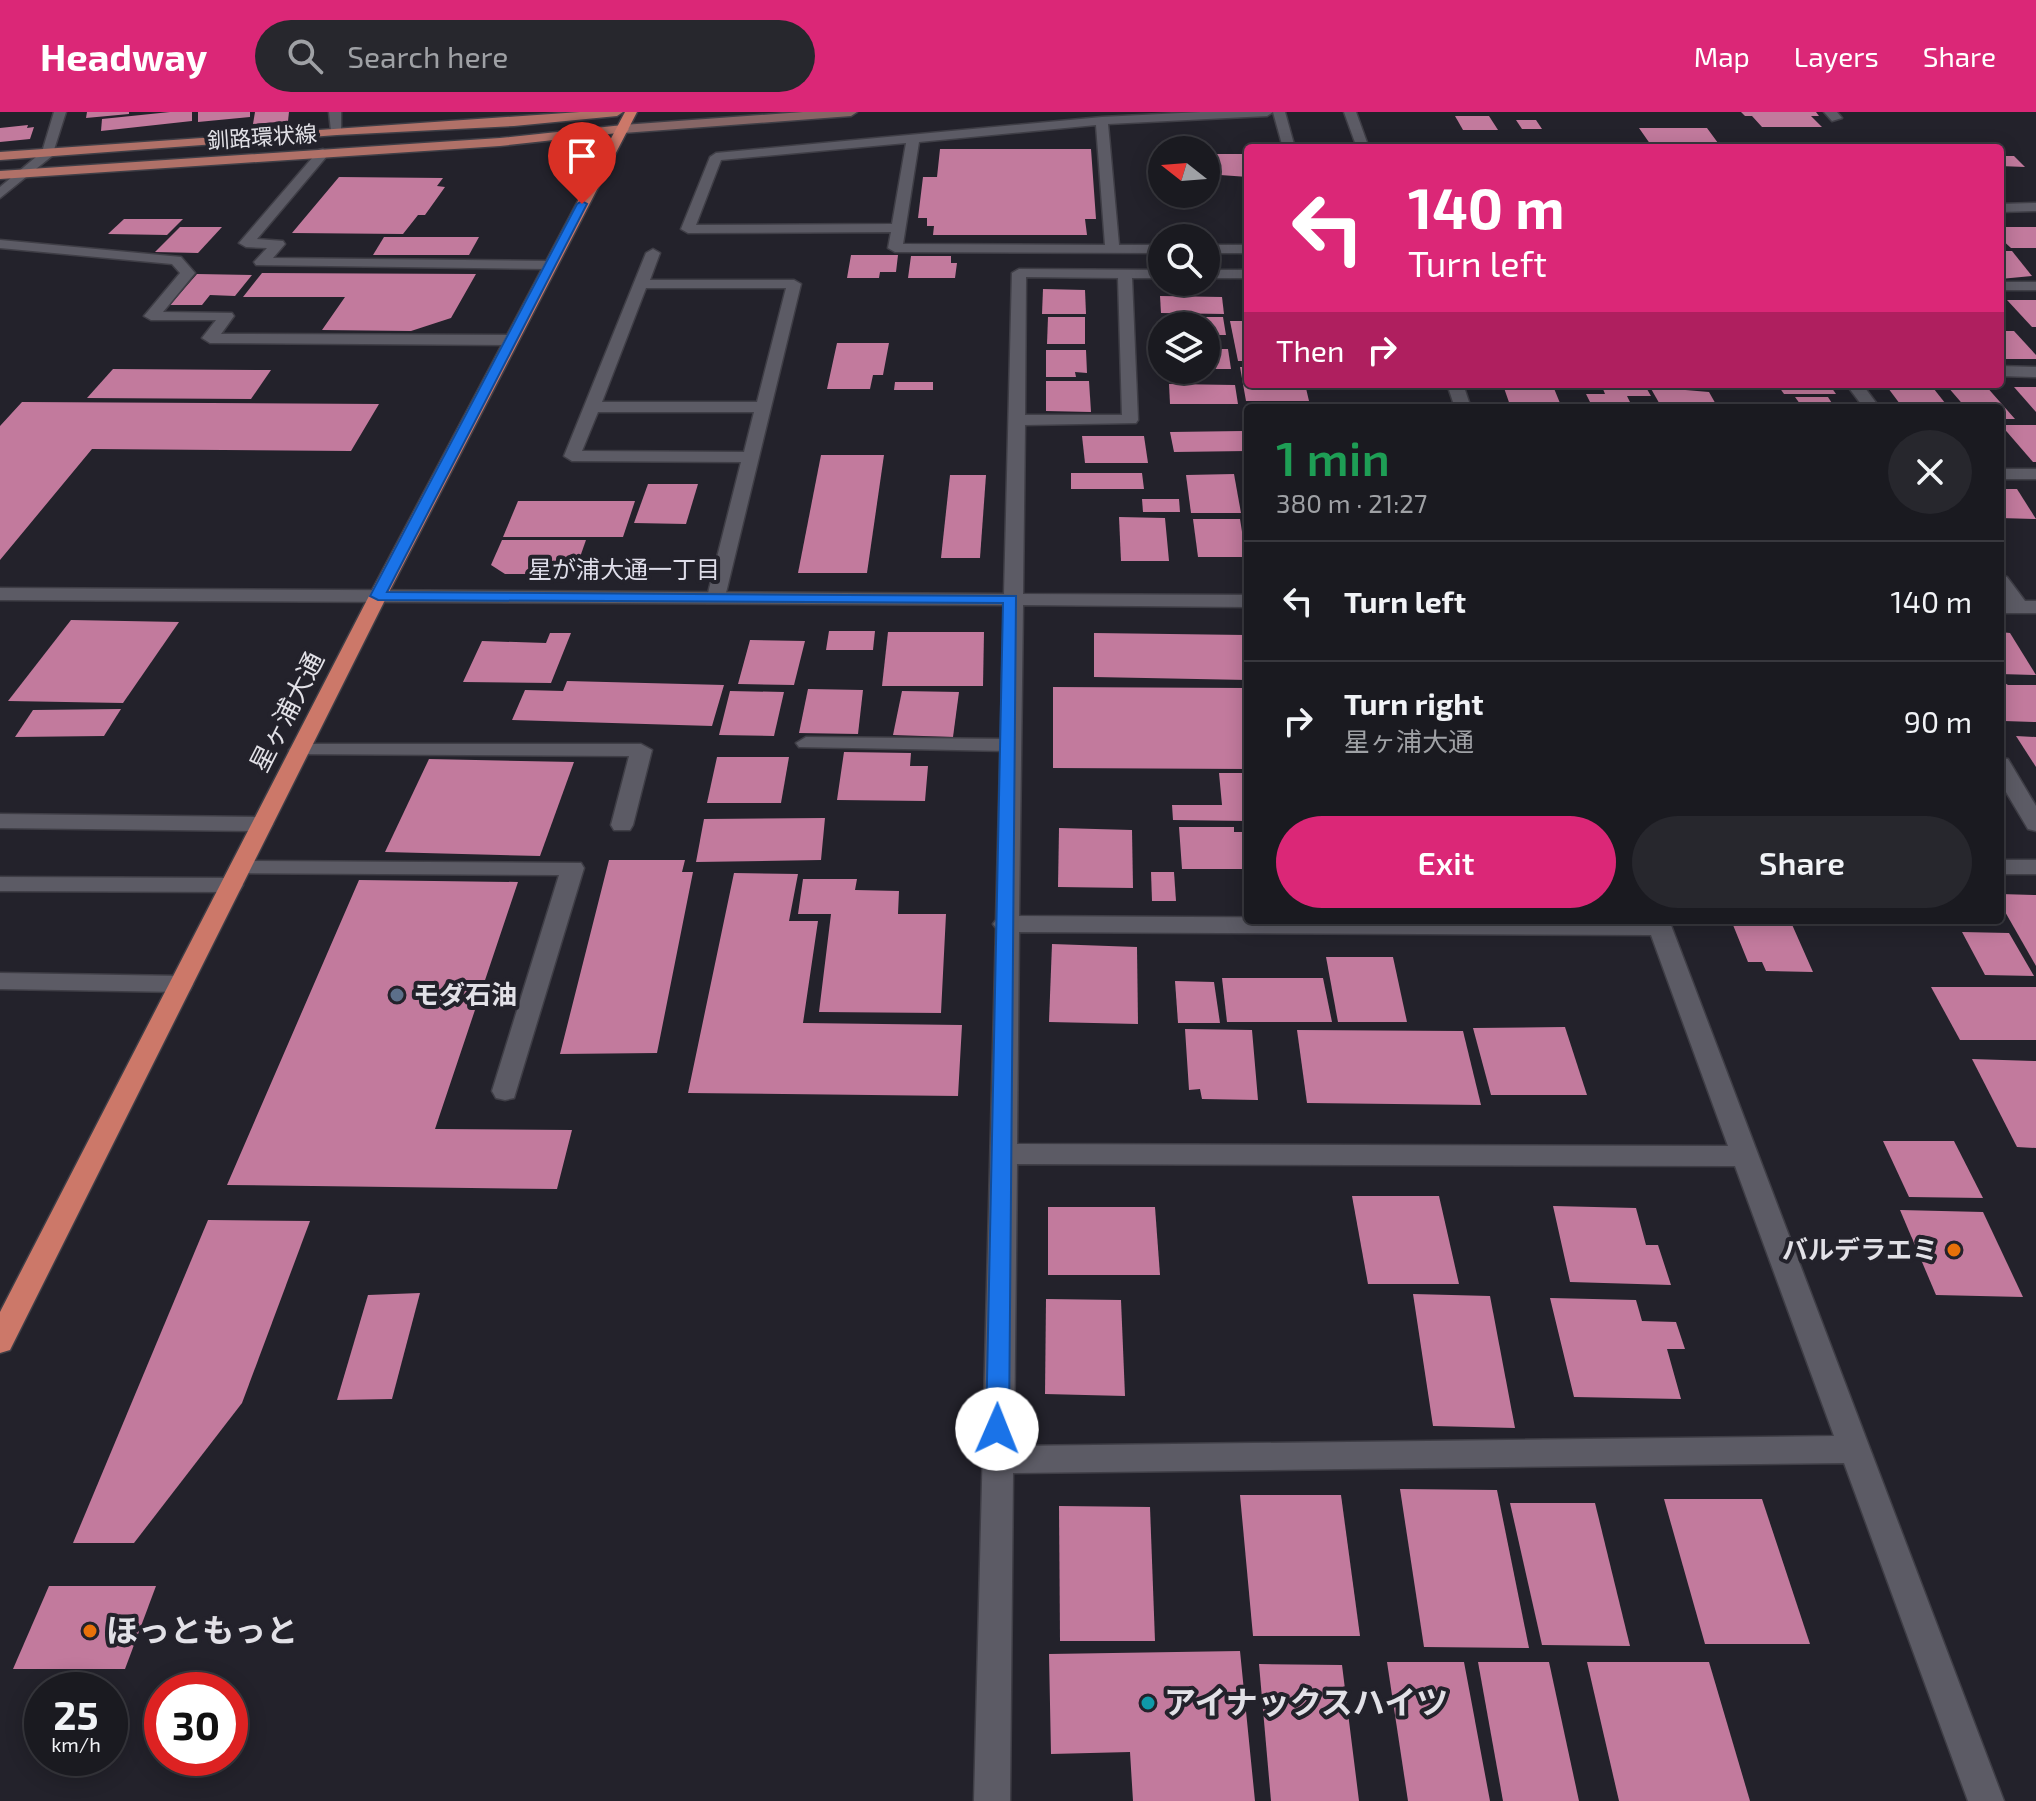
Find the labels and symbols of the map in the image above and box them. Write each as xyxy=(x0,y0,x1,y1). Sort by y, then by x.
street label: 釧路環状線 xyxy=(206,119,318,153)
pin xyxy=(548,122,616,204)
north arrow xyxy=(1148,136,1220,208)
district label: 星が浦大通一丁目 xyxy=(528,554,720,583)
street label: 星ヶ浦大通 xyxy=(242,646,329,776)
place label: モダ石油 xyxy=(413,978,517,1009)
marker: モダ石油 xyxy=(388,986,406,1004)
place label: バルデラエミ xyxy=(1782,1233,1938,1264)
marker: バルデラエミ xyxy=(1945,1241,1963,1259)
position arrow xyxy=(955,1387,1039,1471)
place label: ほっともっと xyxy=(106,1610,298,1648)
marker: ほっともっと xyxy=(81,1622,99,1640)
speed limit sign: 30 xyxy=(144,1672,248,1776)
place label: アイナックスハイツ xyxy=(1164,1682,1448,1720)
marker: アイナックスハイツ xyxy=(1139,1694,1157,1712)

